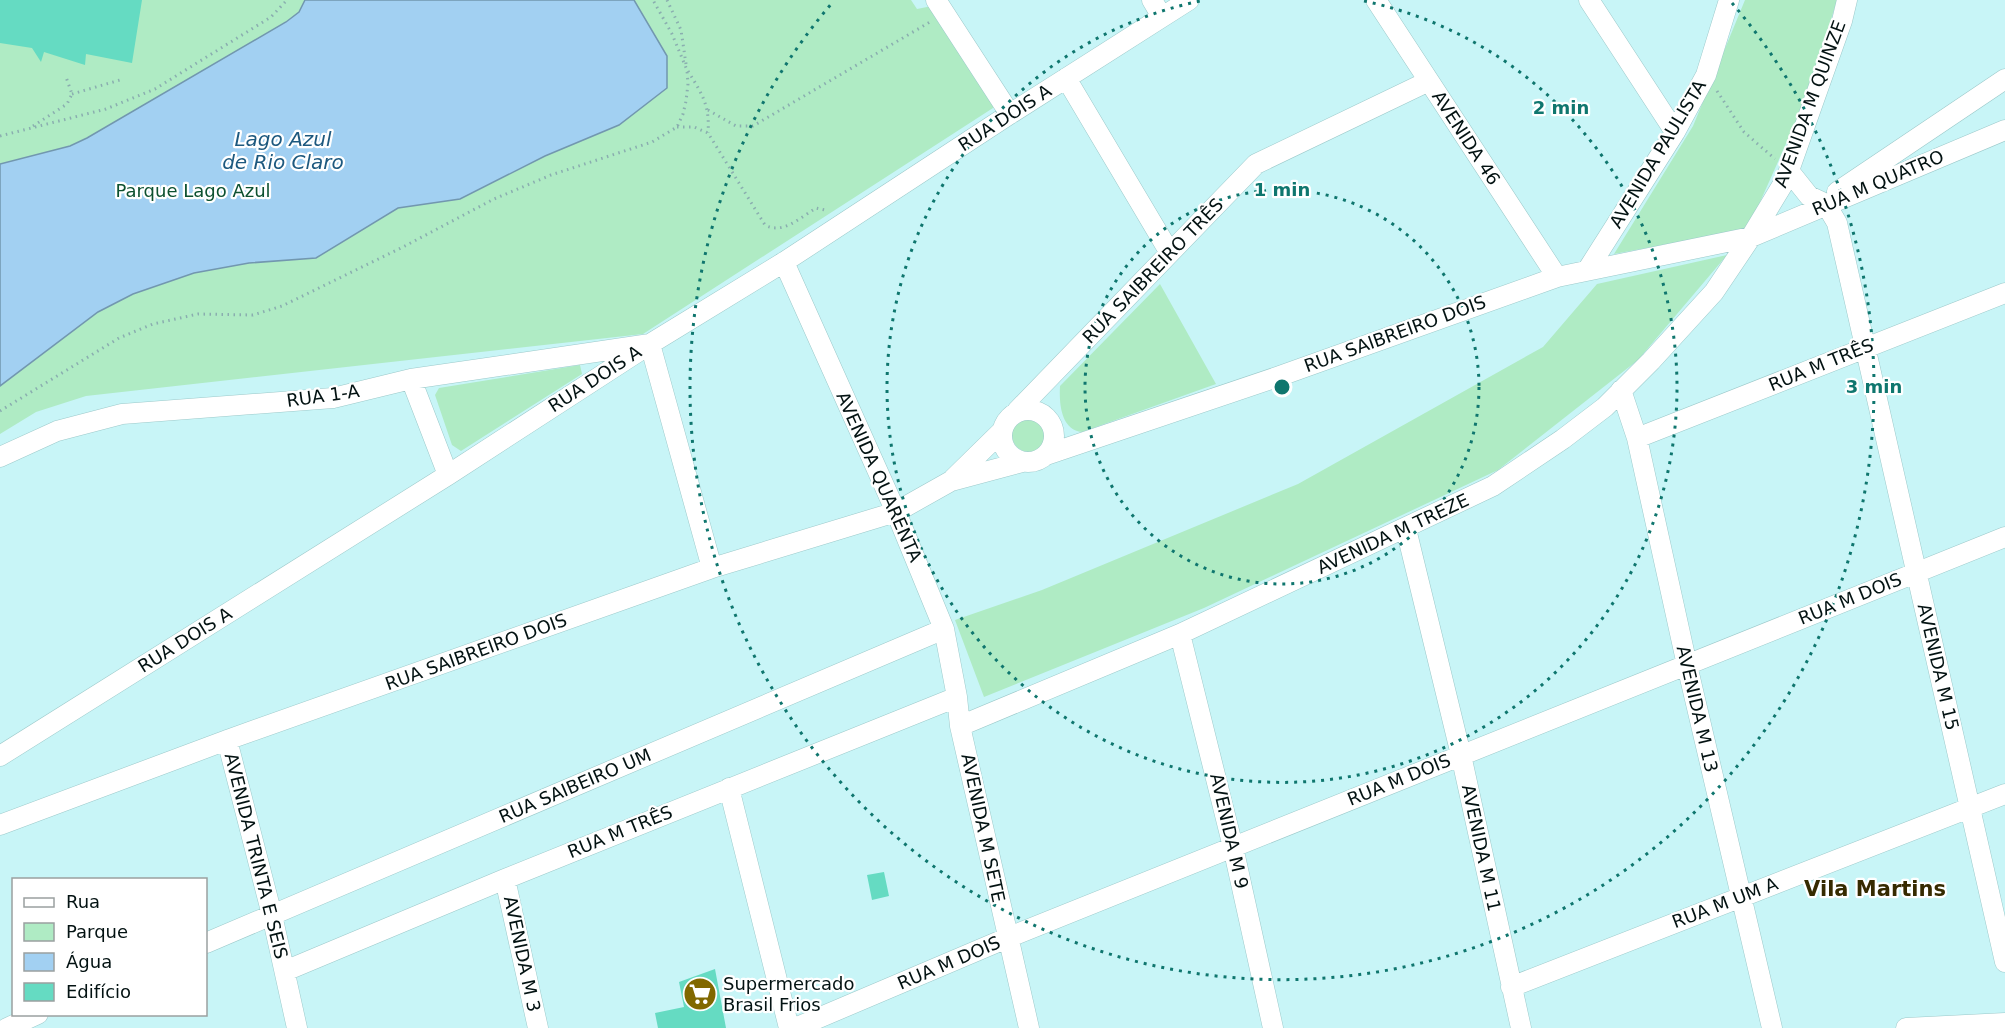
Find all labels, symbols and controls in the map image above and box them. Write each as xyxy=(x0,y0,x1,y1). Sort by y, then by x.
street label: AVENIDA M QUINZE xyxy=(1770,17,1850,190)
street label: AVENIDA PAULISTA xyxy=(1605,75,1710,232)
street label: RUA DOIS A xyxy=(954,79,1056,155)
street label: AVENIDA 46 xyxy=(1428,87,1505,189)
text: 2 min xyxy=(1533,97,1589,118)
water label: Lago Azul de Rio Claro xyxy=(222,127,344,174)
street label: RUA M QUATRO xyxy=(1809,145,1947,220)
text: 1 min xyxy=(1254,179,1310,200)
park label: Parque Lago Azul xyxy=(115,180,271,201)
street label: RUA SAIBREIRO TRÊS xyxy=(1078,194,1227,347)
street label: RUA SAIBREIRO DOIS xyxy=(1301,291,1489,376)
street label: RUA M TRÊS xyxy=(1765,334,1876,395)
street label: RUA DOIS A xyxy=(544,340,646,416)
text: 3 min xyxy=(1846,376,1902,397)
centre of rings xyxy=(1272,377,1292,397)
street label: RUA 1-A xyxy=(285,380,361,411)
street label: AVENIDA QUARENTA xyxy=(832,388,927,566)
street label: AVENIDA M TREZE xyxy=(1314,489,1472,578)
street label: RUA M DOIS xyxy=(1795,568,1905,629)
street label: RUA DOIS A xyxy=(134,602,236,677)
street label: AVENIDA M 15 xyxy=(1914,602,1963,732)
street label: RUA SAIBREIRO DOIS xyxy=(382,609,570,694)
street label: AVENIDA M 13 xyxy=(1673,644,1722,774)
street label: RUA SAIBEIRO UM xyxy=(496,744,654,827)
street label: RUA M DOIS xyxy=(1344,749,1454,810)
street label: AVENIDA TRINTA E SEIS xyxy=(221,751,292,961)
street label: AVENIDA M SETE xyxy=(957,752,1010,904)
street label: AVENIDA M 9 xyxy=(1206,771,1253,891)
street label: AVENIDA M 11 xyxy=(1458,782,1505,913)
street label: RUA M TRÊS xyxy=(564,801,675,862)
street label: RUA M UM A xyxy=(1669,872,1781,932)
district label: Vila Martins xyxy=(1804,877,1946,901)
legend xyxy=(12,878,207,1016)
text: Rua xyxy=(66,891,100,912)
street label: AVENIDA M 3 xyxy=(500,894,545,1014)
text: Parque xyxy=(66,921,128,942)
street label: RUA M DOIS xyxy=(894,931,1003,994)
text: Água xyxy=(66,951,112,972)
place label: Supermercado Brasil Frios xyxy=(723,973,854,1015)
supermarket icon: Supermercado Brasil Frios xyxy=(682,976,718,1012)
text: Edifício xyxy=(66,981,131,1002)

